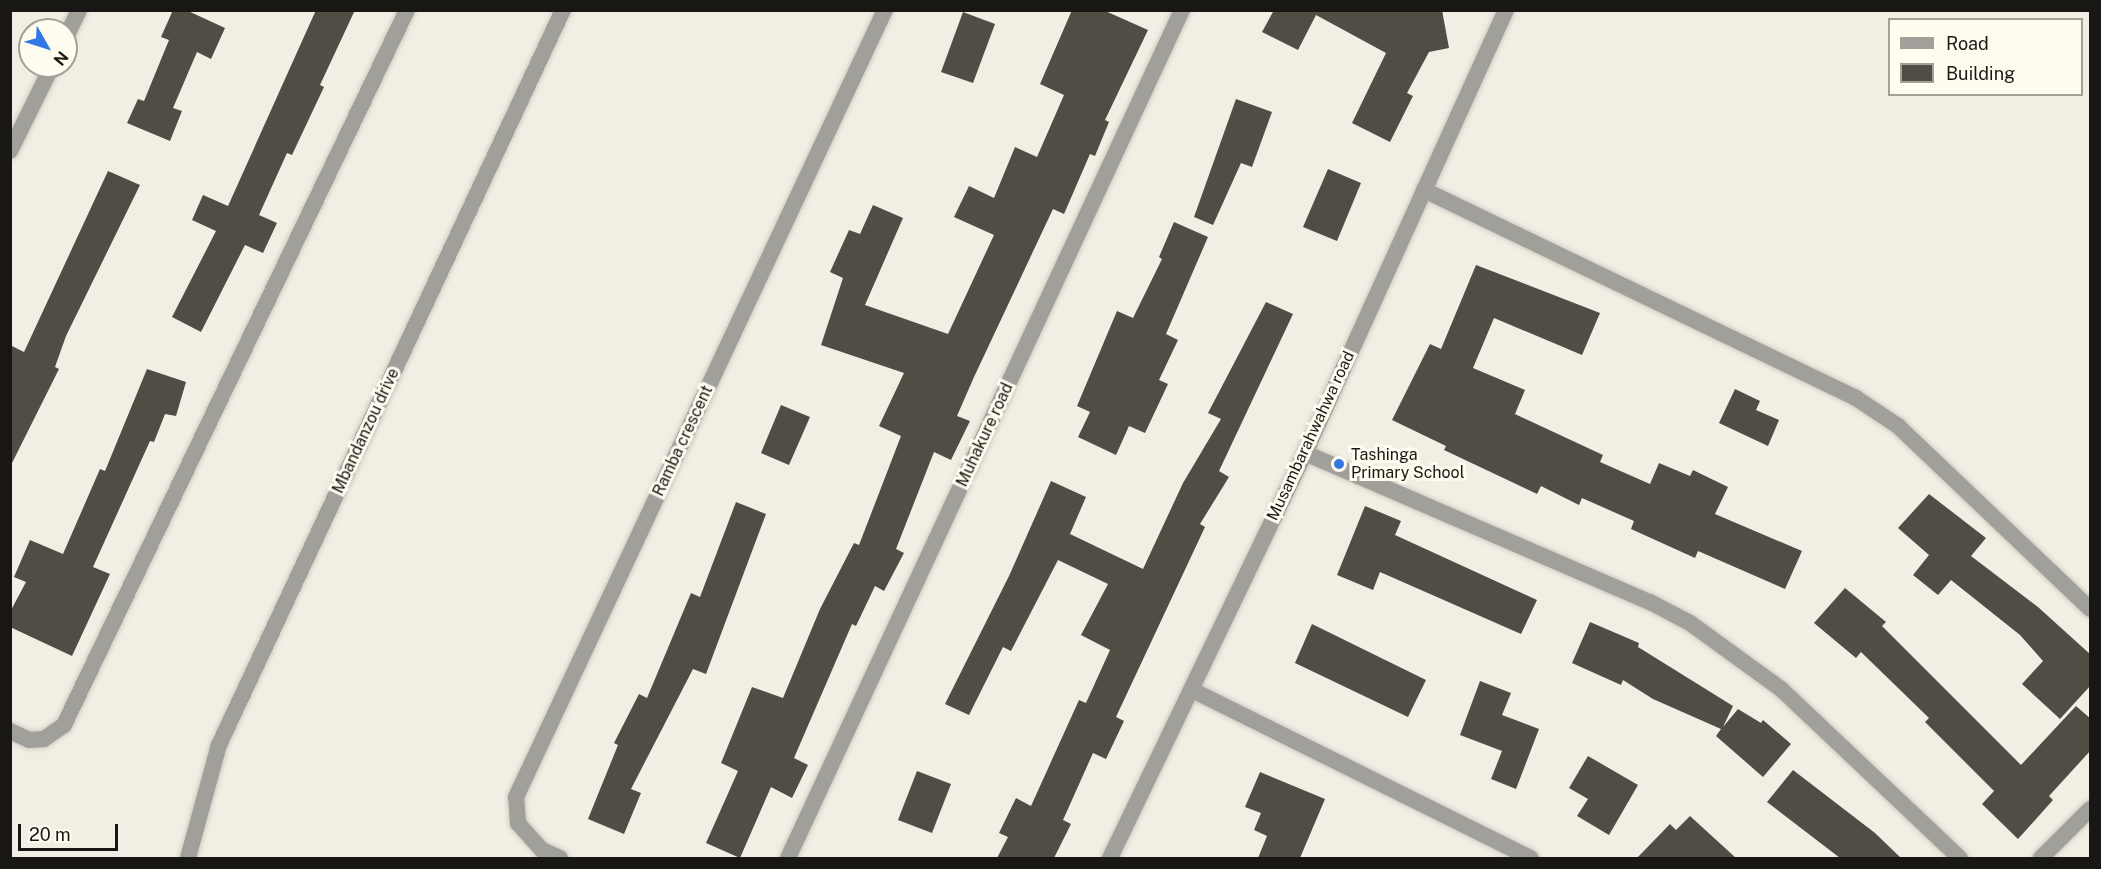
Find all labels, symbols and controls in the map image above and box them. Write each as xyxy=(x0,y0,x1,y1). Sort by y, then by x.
north arrow xyxy=(18,18,78,78)
legend xyxy=(1888,18,2083,96)
text: Road xyxy=(1946,33,1989,54)
text: N xyxy=(50,48,72,69)
text: Building xyxy=(1946,63,2015,84)
street label: Musambarahwahwa road xyxy=(1263,348,1359,524)
street label: Mbandanzou drive xyxy=(329,365,403,497)
street label: Muhakure road xyxy=(953,380,1017,490)
street label: Ramba crescent xyxy=(649,382,717,500)
place label: Tashinga Primary School xyxy=(1351,445,1465,483)
marker: Tashinga Primary School xyxy=(1332,457,1346,471)
scale bar xyxy=(21,812,122,850)
text: 20 m xyxy=(29,824,71,845)

